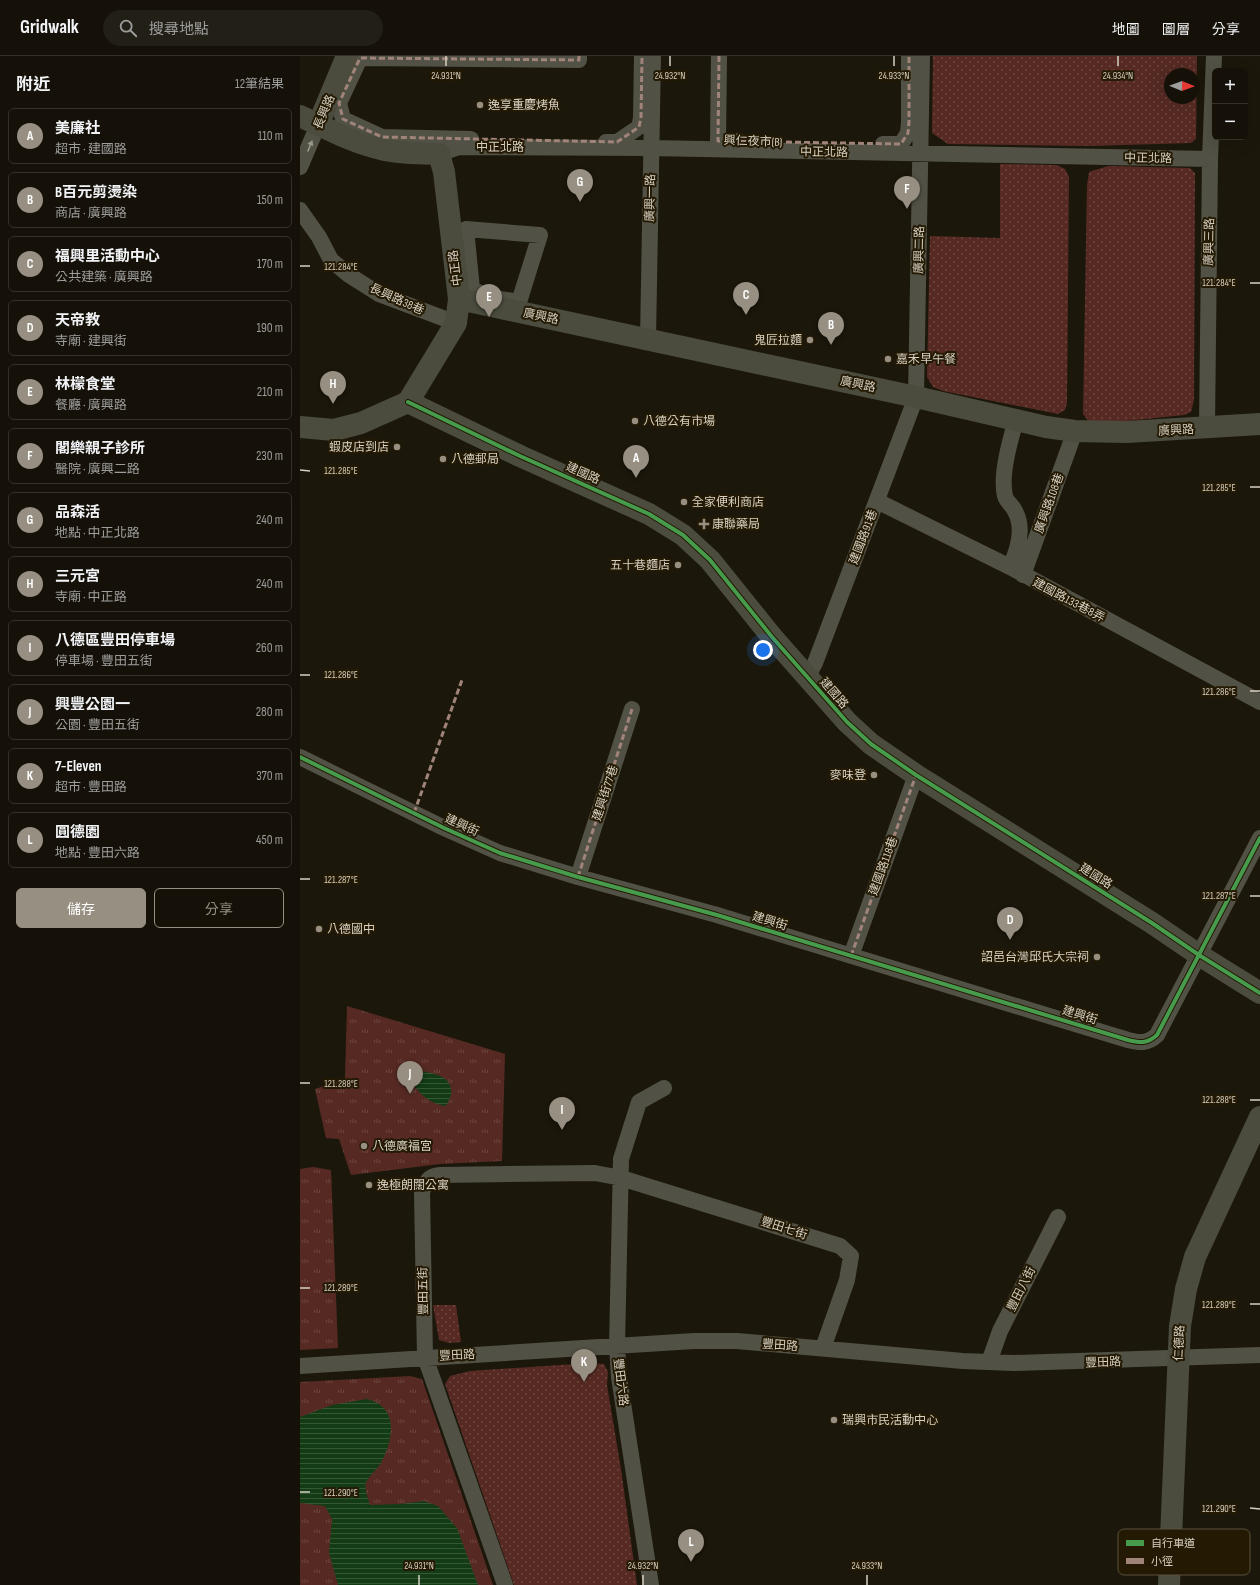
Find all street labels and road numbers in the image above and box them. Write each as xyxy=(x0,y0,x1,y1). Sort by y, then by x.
street label: 長興路 xyxy=(311,93,338,132)
street label: 興仁夜市(B) xyxy=(723,133,782,150)
street label: 中正北路 xyxy=(476,140,524,155)
street label: 中正北路 xyxy=(800,145,848,160)
street label: 中正北路 xyxy=(1124,151,1172,166)
street label: 廣興一路 xyxy=(643,174,658,222)
street label: 廣興三路 xyxy=(1202,218,1217,266)
street label: 廣興二路 xyxy=(912,226,927,274)
street label: 中正路 xyxy=(446,249,465,287)
street label: 長興路38巷 xyxy=(367,281,426,318)
street label: 廣興路 xyxy=(522,305,560,328)
street label: 廣興路 xyxy=(839,373,877,396)
street label: 廣興路 xyxy=(1158,422,1194,439)
street label: 建國路 xyxy=(563,459,602,488)
street label: 廣興路108巷 xyxy=(1032,471,1067,535)
street label: 建國路91巷 xyxy=(846,508,881,567)
street label: 建國路133巷8弄 xyxy=(1030,575,1107,626)
street label: 建國路 xyxy=(816,675,851,712)
street label: 建興街77巷 xyxy=(589,763,622,823)
street label: 建興街 xyxy=(442,811,481,840)
street label: 建國路118巷 xyxy=(866,835,901,898)
street label: 建國路 xyxy=(1076,861,1115,892)
street label: 建興街 xyxy=(750,909,789,934)
street label: 建興街 xyxy=(1060,1003,1099,1028)
street label: 豐田七街 xyxy=(759,1214,809,1243)
street label: 豐田八街 xyxy=(1004,1264,1039,1314)
street label: 豐田五街 xyxy=(416,1267,431,1315)
street label: 仁德路 xyxy=(1171,1325,1188,1361)
street label: 豐田路 xyxy=(761,1337,798,1354)
street label: 豐田路 xyxy=(439,1347,475,1364)
street label: 豐田路 xyxy=(1085,1354,1121,1371)
street label: 豐田六路 xyxy=(610,1357,631,1407)

